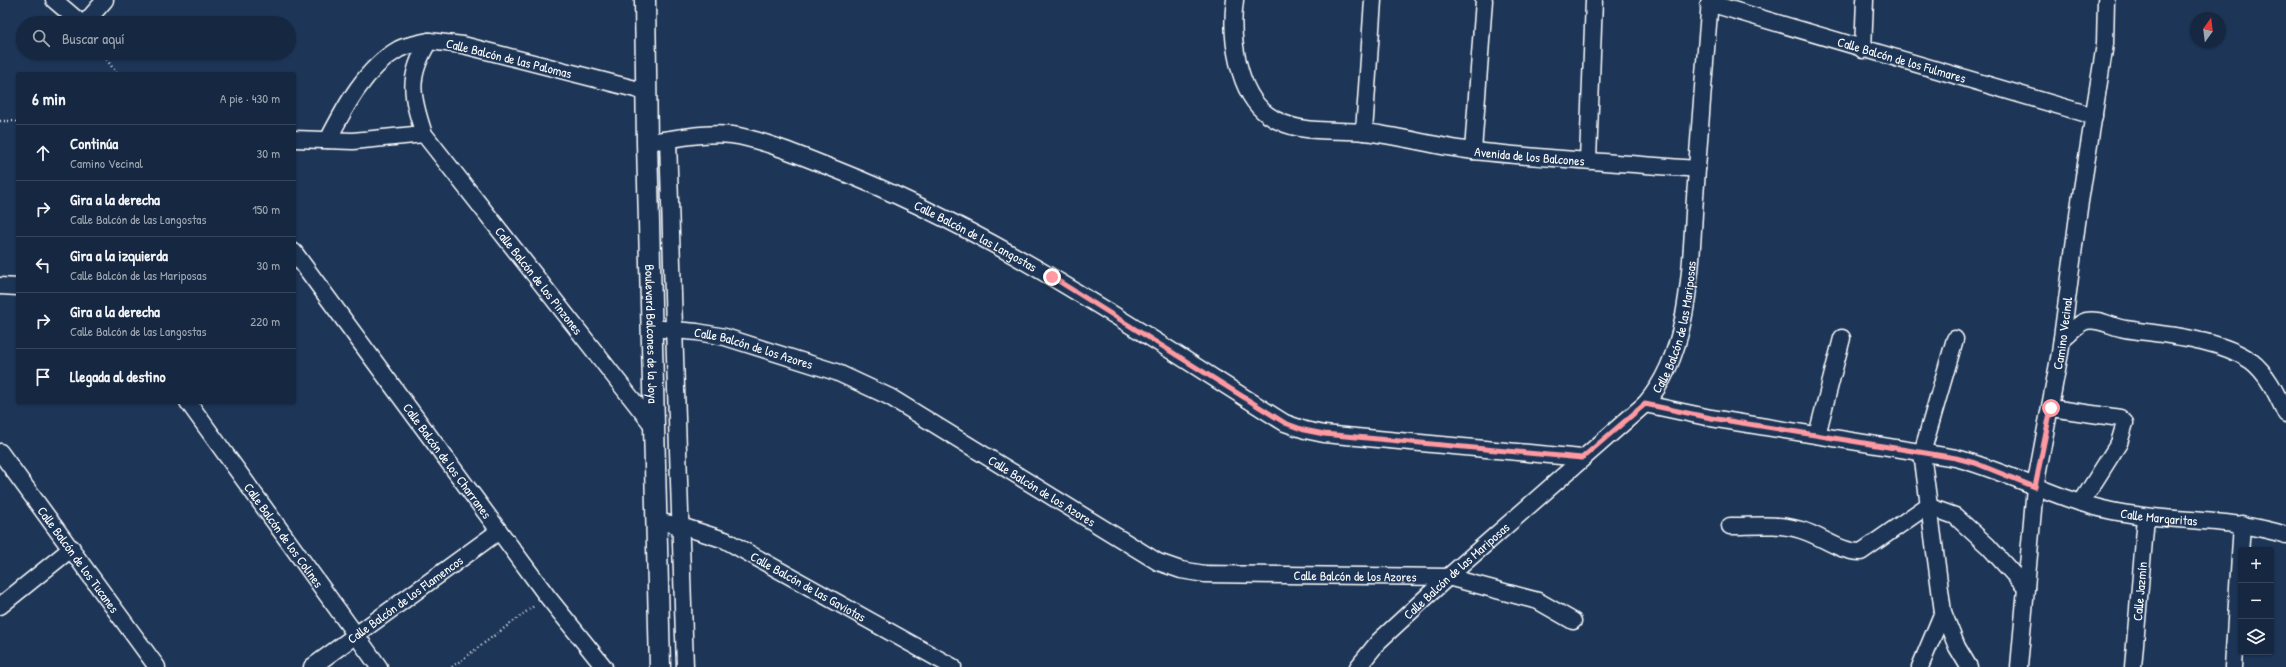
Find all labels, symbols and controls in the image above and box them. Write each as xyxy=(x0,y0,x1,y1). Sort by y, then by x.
north arrow xyxy=(2190,12,2226,48)
search box xyxy=(16,16,296,60)
icon: search xyxy=(30,27,52,49)
text: Buscar aquí xyxy=(62,28,125,49)
street label: Calle Balcón de los Fulmares xyxy=(1835,32,1968,87)
street label: Calle Balcón de las Palomas xyxy=(444,34,574,82)
text: 6 min xyxy=(32,87,66,110)
text: A pie · 430 m xyxy=(220,89,280,107)
text: Continúa xyxy=(70,133,118,154)
icon: ahead xyxy=(32,142,54,164)
street label: Avenida de los Balcones xyxy=(1474,142,1585,170)
text: 30 m xyxy=(257,144,280,162)
text: Camino Vecinal xyxy=(70,154,143,172)
text: Gira a la derecha xyxy=(70,189,160,210)
street label: Calle Balcón de las Langostas xyxy=(911,196,1040,276)
icon: right xyxy=(32,198,54,220)
text: 150 m xyxy=(252,200,280,218)
text: Calle Balcón de las Langostas xyxy=(70,210,206,228)
street label: Calle Balcón de los Pinzones xyxy=(491,223,587,338)
text: Gira a la izquierda xyxy=(70,245,168,266)
icon: left xyxy=(32,254,54,276)
text: 30 m xyxy=(257,256,280,274)
street label: Calle Balcón de las Mariposas xyxy=(1647,260,1700,397)
street label: Boulevard Balcones de la Joya xyxy=(641,264,662,404)
text: Calle Balcón de las Mariposas xyxy=(70,266,207,284)
route end xyxy=(1043,268,1061,286)
street label: Camino Vecinal xyxy=(2048,295,2076,371)
text: Gira a la derecha xyxy=(70,301,160,322)
icon: right xyxy=(32,310,54,332)
text: 220 m xyxy=(250,312,280,330)
text: Calle Balcón de las Langostas xyxy=(70,322,206,340)
street label: Calle Balcón de los Azores xyxy=(693,323,815,373)
icon: arrive xyxy=(32,366,54,388)
text: Llegada al destino xyxy=(70,366,166,387)
street label: Calle Balcón de los Charranes xyxy=(399,399,496,522)
route start xyxy=(2042,399,2060,417)
street label: Calle Balcón de los Azores xyxy=(985,451,1099,530)
street label: Calle Balcón de los Colines xyxy=(240,479,328,591)
street label: Calle Balcón de los Tucanes xyxy=(33,502,123,616)
street label: Calle Margaritas xyxy=(2119,504,2198,530)
street label: Calle Balcón de las Mariposas xyxy=(1399,518,1513,623)
street label: Calle Balcón de las Gaviotas xyxy=(747,547,869,626)
map controls xyxy=(2238,547,2274,655)
button: + xyxy=(2238,547,2274,583)
street label: Calle Balcón de los Flamencos xyxy=(343,551,467,648)
street label: Calle Jazmín xyxy=(2128,561,2151,622)
street label: Calle Balcón de los Azores xyxy=(1294,566,1417,586)
button: − xyxy=(2238,583,2274,619)
button: layers xyxy=(2238,619,2274,655)

